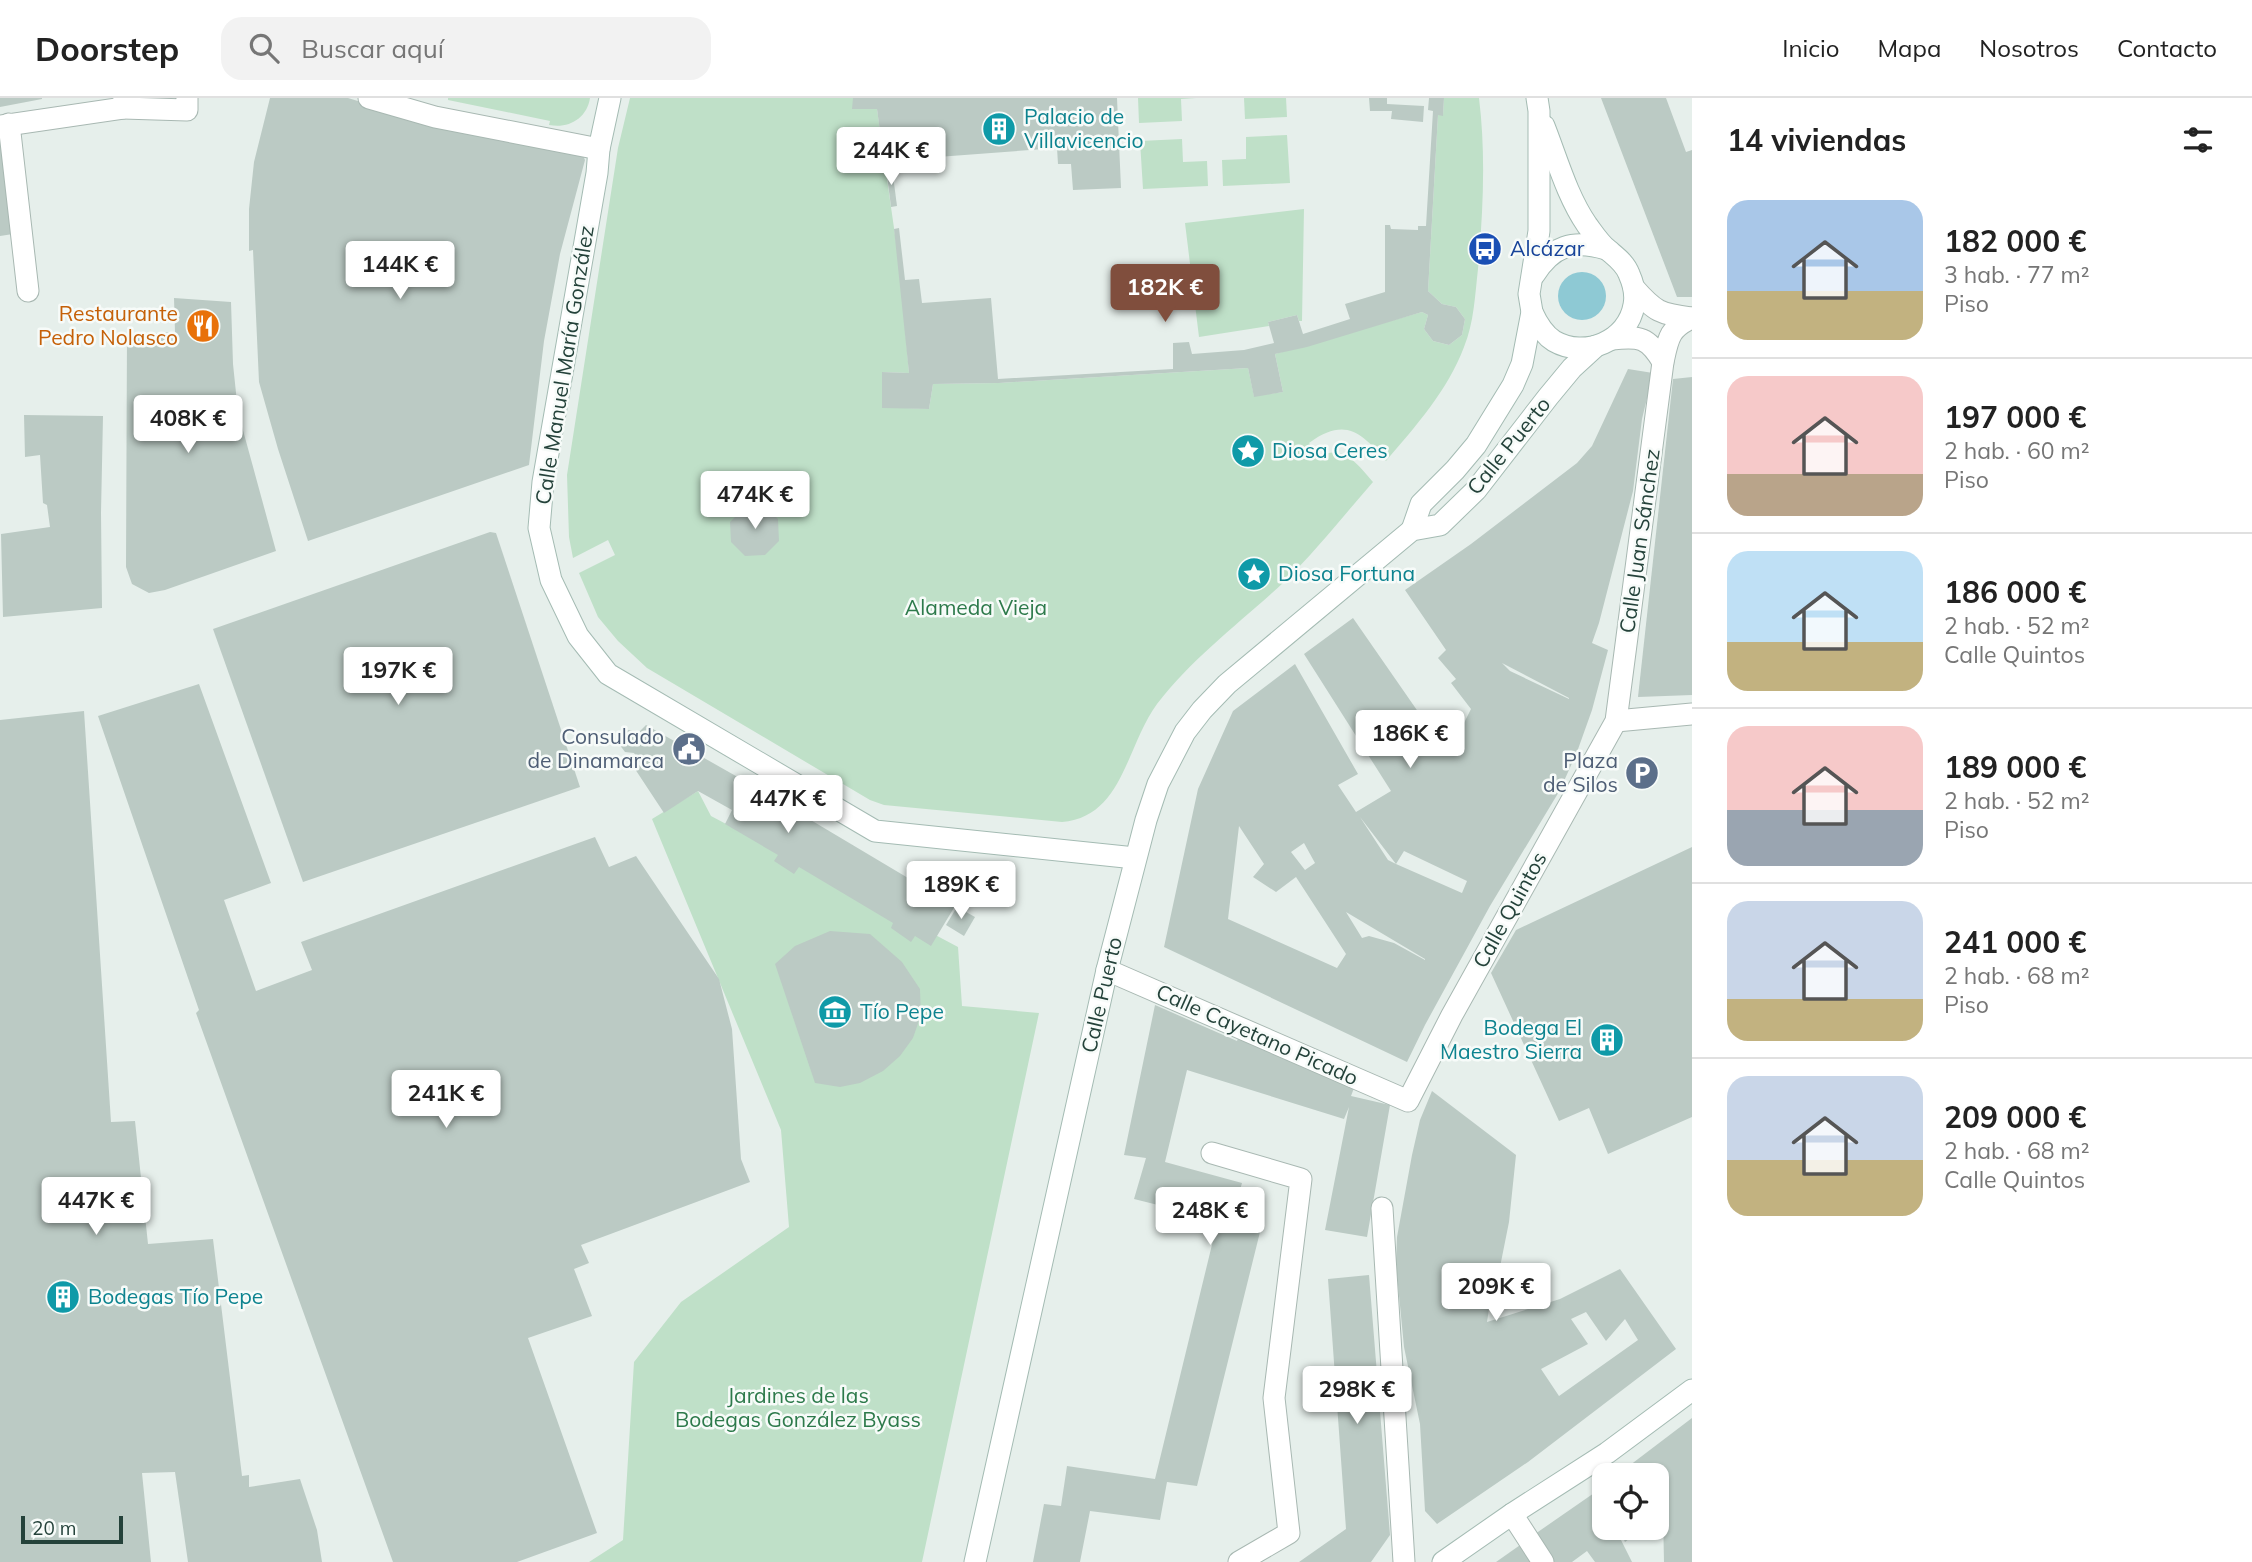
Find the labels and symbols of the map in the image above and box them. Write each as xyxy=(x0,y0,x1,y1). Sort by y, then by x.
place label: Palacio de Villavicencio xyxy=(1024,103,1144,153)
building icon: Palacio de Villavicencio xyxy=(980,110,1018,148)
pin: 244K € xyxy=(834,127,948,187)
street label: Calle Manuel María González xyxy=(529,223,599,506)
bus stop icon: Alcázar xyxy=(1466,230,1504,268)
place label: Alcázar xyxy=(1510,235,1585,261)
pin: 144K € xyxy=(343,242,457,301)
pin: 182K € xyxy=(1108,264,1222,324)
place label: Restaurante Pedro Nolasco xyxy=(38,300,178,350)
restaurant icon: Restaurante Pedro Nolasco xyxy=(184,307,222,345)
street label: Calle Puerto xyxy=(1461,391,1555,499)
pin: 408K € xyxy=(131,396,245,455)
place icon: Diosa Ceres xyxy=(1229,432,1267,470)
place label: Diosa Ceres xyxy=(1272,437,1388,463)
street label: Calle Juan Sánchez xyxy=(1613,447,1665,635)
pin: 474K € xyxy=(698,472,812,531)
place icon: Diosa Fortuna xyxy=(1235,555,1273,593)
place label: Diosa Fortuna xyxy=(1278,560,1415,586)
park label: Alameda Vieja xyxy=(905,594,1047,620)
pin: 197K € xyxy=(341,648,455,707)
pin: 186K € xyxy=(1353,710,1467,770)
place label: Consulado de Dinamarca xyxy=(527,723,664,773)
public building icon: Consulado de Dinamarca xyxy=(670,730,708,768)
place label: Plaza de Silos xyxy=(1543,747,1618,797)
parking icon: Plaza de Silos xyxy=(1623,754,1661,792)
pin: 447K € xyxy=(731,776,845,835)
street label: Calle Quintos xyxy=(1467,847,1552,972)
pin: 189K € xyxy=(904,862,1018,921)
street label: Calle Puerto xyxy=(1075,934,1127,1055)
street label: Calle Cayetano Picado xyxy=(1152,978,1362,1090)
museum icon: Tío Pepe xyxy=(816,993,854,1031)
place label: Tío Pepe xyxy=(860,998,944,1024)
place label: Bodega El Maestro Sierra xyxy=(1440,1014,1582,1064)
building icon: Bodega El Maestro Sierra xyxy=(1588,1021,1626,1059)
pin: 241K € xyxy=(389,1070,503,1130)
pin: 447K € xyxy=(39,1178,153,1237)
pin: 248K € xyxy=(1153,1188,1267,1247)
pin: 209K € xyxy=(1439,1264,1553,1323)
building icon: Bodegas Tío Pepe xyxy=(44,1278,82,1316)
place label: Bodegas Tío Pepe xyxy=(88,1283,263,1309)
pin: 298K € xyxy=(1300,1366,1414,1426)
park label: Jardines de las Bodegas González Byass xyxy=(675,1382,921,1432)
scale bar xyxy=(21,1513,122,1545)

